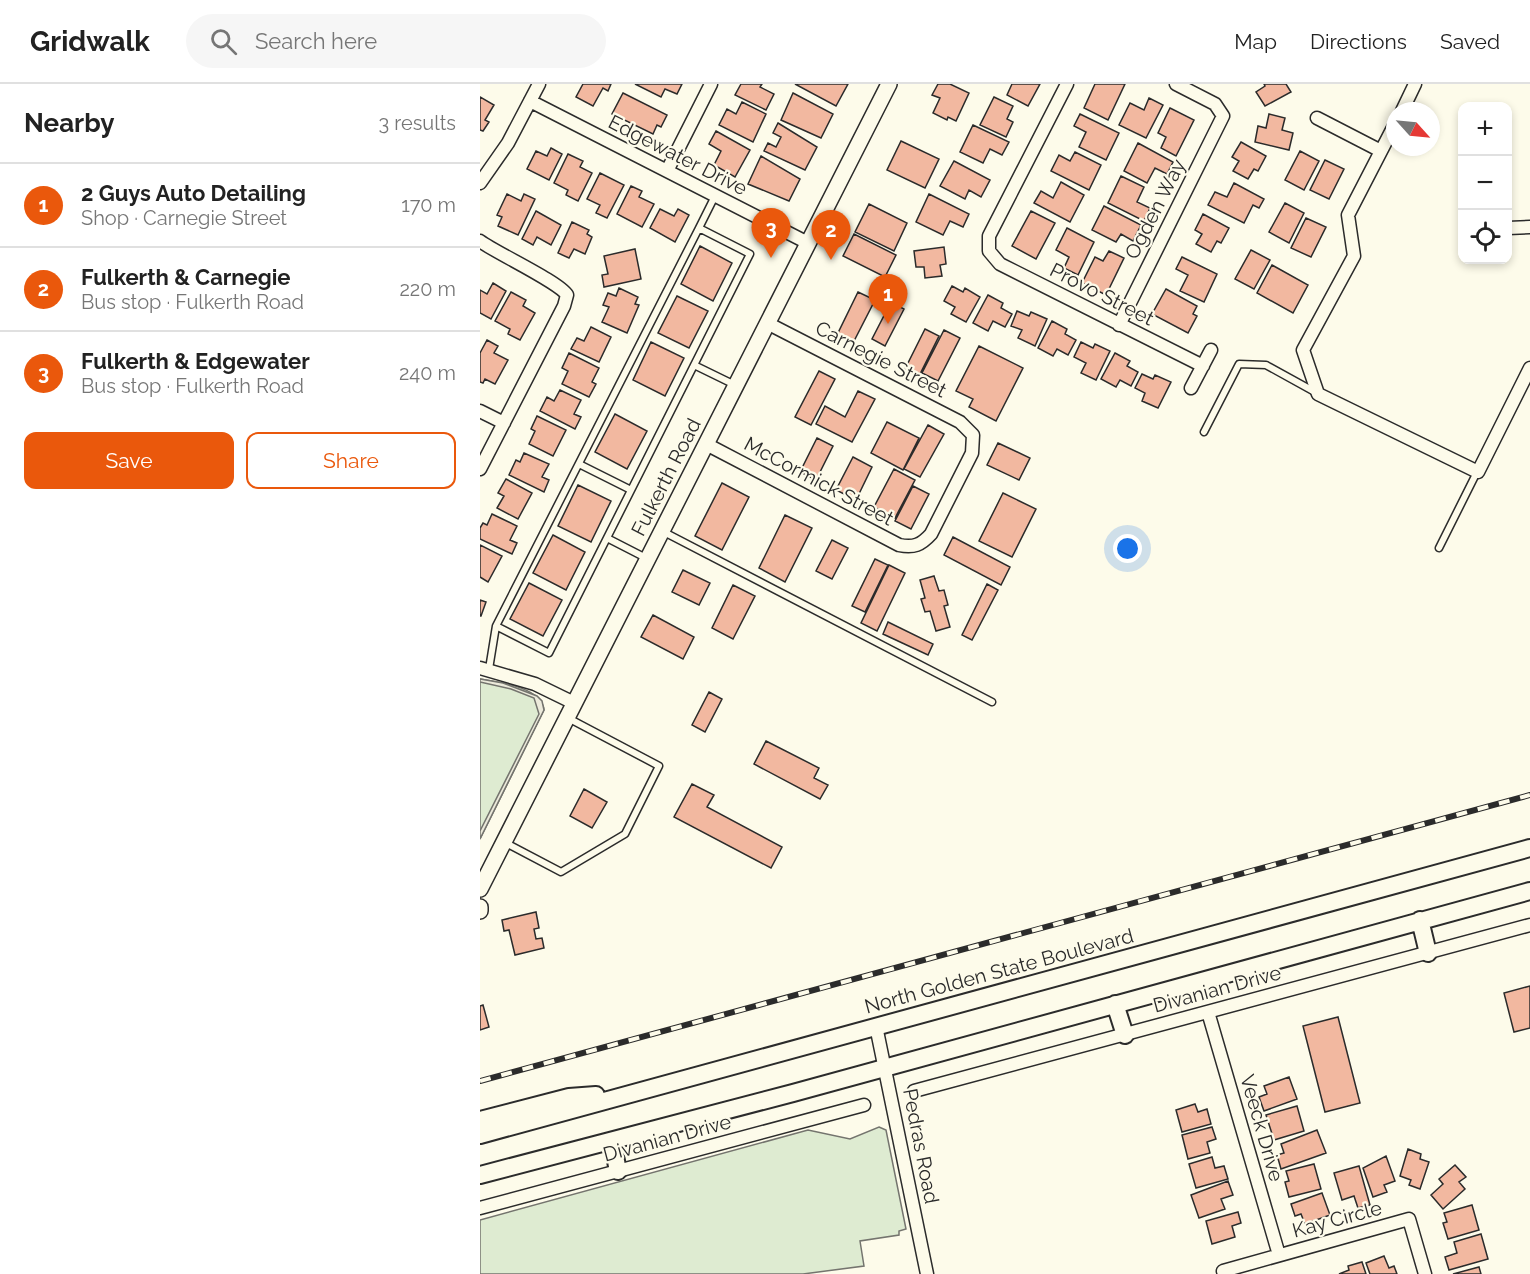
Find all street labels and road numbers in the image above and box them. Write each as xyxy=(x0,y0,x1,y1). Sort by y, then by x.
street label: Edgewater Drive xyxy=(605,110,752,200)
street label: Ogden Way xyxy=(1120,155,1190,263)
street label: Provo Street xyxy=(1046,258,1158,331)
street label: Carnegie Street xyxy=(811,316,951,403)
street label: Fulkerth Road xyxy=(626,414,706,540)
street label: McCormick Street xyxy=(740,431,898,531)
street label: North Golden State Boulevard xyxy=(862,923,1136,1019)
street label: Divanian Drive xyxy=(1150,960,1284,1018)
street label: Veeck Drive xyxy=(1235,1072,1289,1184)
street label: Pedras Road xyxy=(898,1086,944,1206)
street label: Divanian Drive xyxy=(600,1109,734,1167)
street label: Kay Circle xyxy=(1290,1195,1385,1242)

